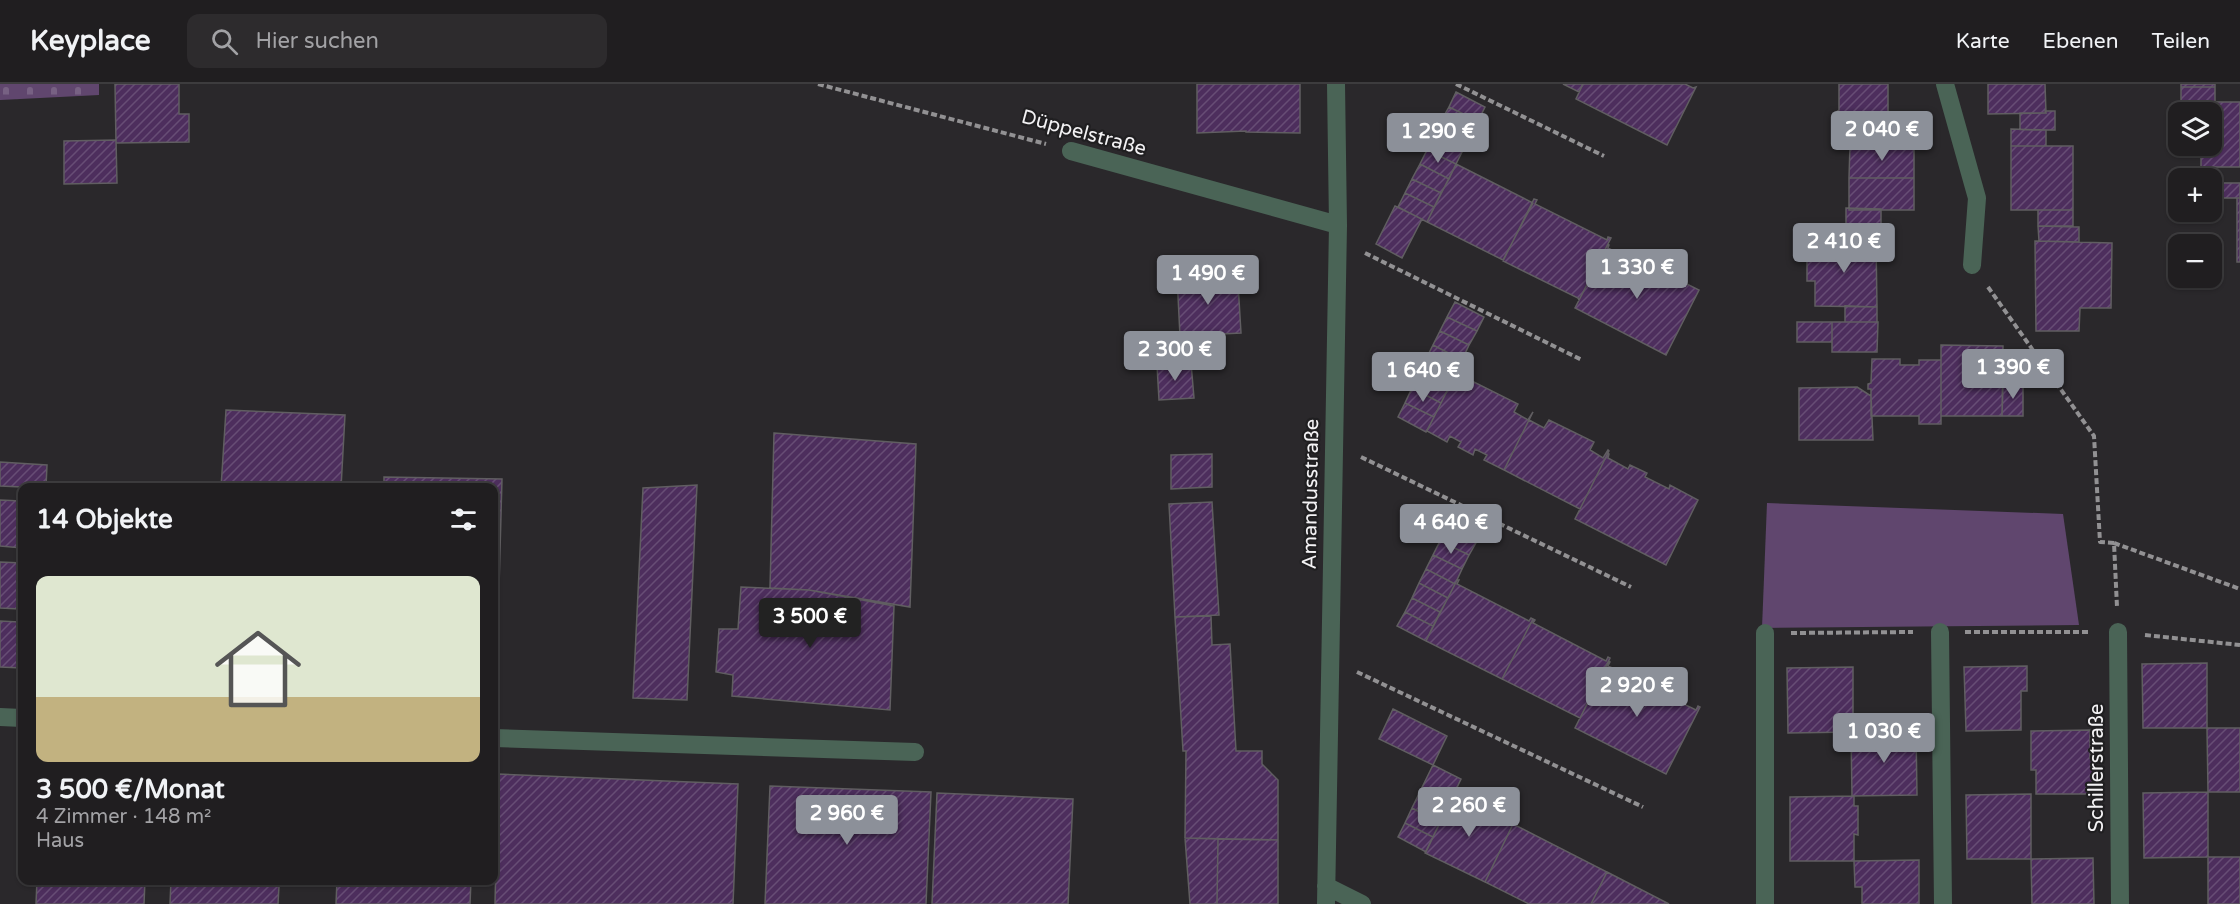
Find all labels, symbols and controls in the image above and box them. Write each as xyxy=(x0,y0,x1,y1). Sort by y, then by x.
search box xyxy=(187,14,607,68)
text: Keyplace xyxy=(30,24,151,58)
icon: search xyxy=(208,25,241,58)
text: Hier suchen xyxy=(256,28,379,54)
text: Karte xyxy=(1956,29,2010,54)
text: Ebenen xyxy=(2043,29,2119,54)
text: Teilen xyxy=(2152,29,2210,54)
map controls xyxy=(2168,102,2222,288)
button: layers xyxy=(2168,102,2222,156)
street label: Düppelstraße xyxy=(1019,105,1149,161)
pin: 2 040 € xyxy=(1827,111,1937,162)
pin: 1 290 € xyxy=(1383,113,1493,164)
text: 2 040 € xyxy=(1845,118,1919,142)
text: 1 290 € xyxy=(1401,120,1475,144)
button: + xyxy=(2168,168,2222,222)
pin: 2 410 € xyxy=(1789,223,1899,274)
text: 2 410 € xyxy=(1807,230,1881,254)
button: − xyxy=(2168,234,2222,288)
pin: 1 330 € xyxy=(1582,249,1692,300)
pin: 1 490 € xyxy=(1153,255,1263,306)
text: 1 330 € xyxy=(1600,256,1674,280)
text: 1 490 € xyxy=(1171,262,1245,286)
pin: 2 300 € xyxy=(1120,331,1230,382)
text: 2 300 € xyxy=(1138,338,1212,362)
pin: 1 390 € xyxy=(1958,349,2068,400)
pin: 1 640 € xyxy=(1368,352,1478,403)
text: 1 390 € xyxy=(1976,356,2050,380)
text: 1 640 € xyxy=(1386,359,1460,383)
street label: Amandusstraße xyxy=(1298,419,1324,569)
icon: filters xyxy=(447,503,480,536)
text: 14 Objekte xyxy=(36,504,173,535)
pin: 4 640 € xyxy=(1396,504,1506,555)
text: 4 640 € xyxy=(1414,511,1488,535)
pin: 3 500 € xyxy=(755,598,865,649)
text: 3 500 € xyxy=(773,605,847,629)
icon: home xyxy=(204,615,312,723)
pin: 2 920 € xyxy=(1582,667,1692,718)
text: 2 920 € xyxy=(1600,674,1674,698)
street label: Schillerstraße xyxy=(2085,704,2109,832)
pin: 1 030 € xyxy=(1829,713,1939,764)
text: 1 030 € xyxy=(1847,720,1921,744)
text: 3 500 €/Monat xyxy=(36,774,225,805)
pin: 2 260 € xyxy=(1414,787,1524,838)
text: 2 260 € xyxy=(1432,794,1506,818)
pin: 2 960 € xyxy=(792,795,902,846)
text: 2 960 € xyxy=(810,802,884,826)
text: 4 Zimmer · 148 m² xyxy=(36,805,211,829)
text: Haus xyxy=(36,829,84,853)

